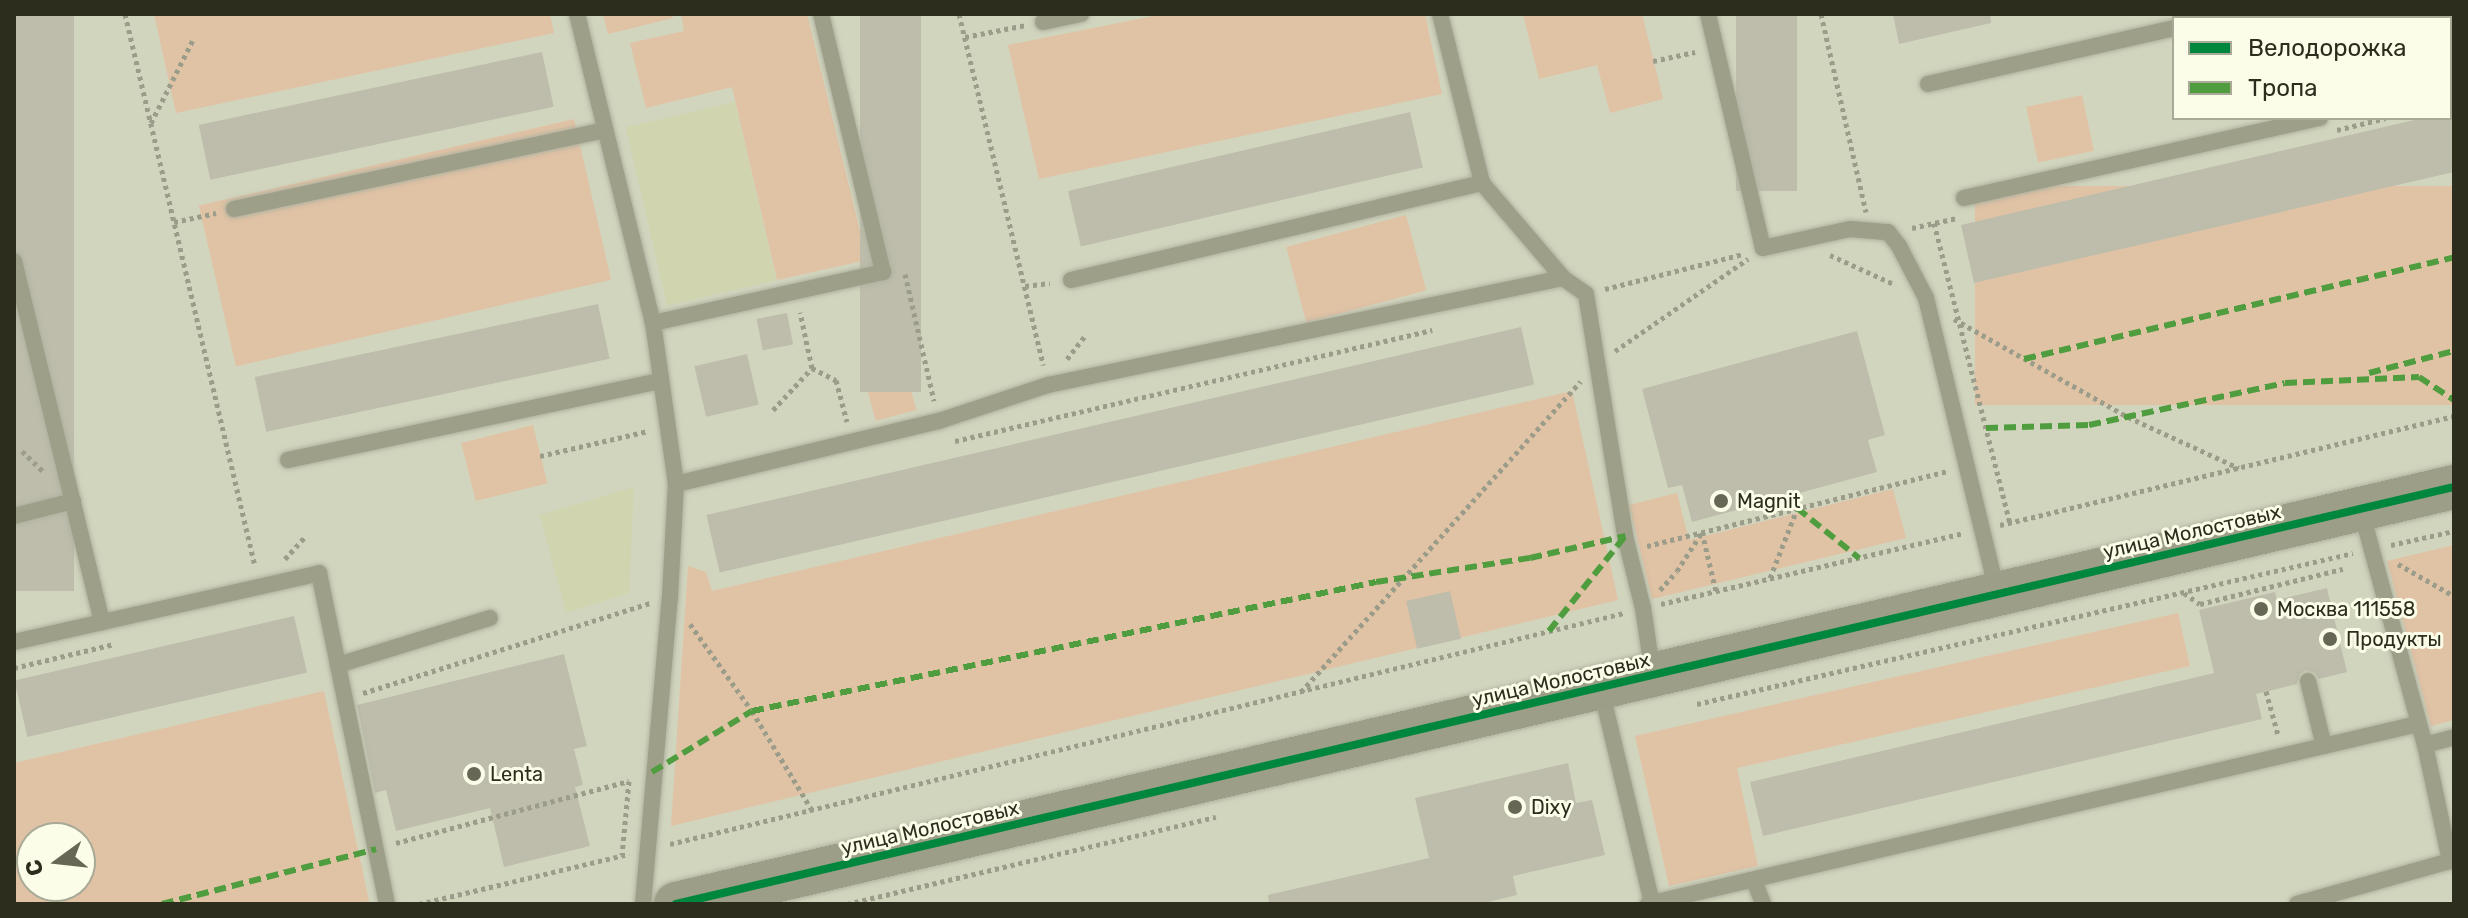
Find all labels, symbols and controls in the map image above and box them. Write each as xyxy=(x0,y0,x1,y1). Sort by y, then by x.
legend xyxy=(2172,16,2452,120)
text: Велодорожка xyxy=(2248,34,2407,62)
text: Тропа xyxy=(2248,74,2317,102)
place label: Magnit xyxy=(1737,489,1801,513)
marker: Magnit xyxy=(1712,492,1730,510)
street label: улица Молостовых xyxy=(2101,500,2283,564)
place label: Москва 111558 xyxy=(2277,597,2415,621)
marker: Москва 111558 xyxy=(2252,600,2270,618)
place label: Продукты xyxy=(2346,627,2442,651)
marker: Продукты xyxy=(2321,630,2339,648)
street label: улица Молостовых xyxy=(1470,648,1652,712)
place label: Lenta xyxy=(490,762,543,786)
marker: Lenta xyxy=(465,765,483,783)
place label: Dixy xyxy=(1531,795,1571,819)
street label: улица Молостовых xyxy=(839,796,1021,860)
marker: Dixy xyxy=(1506,798,1524,816)
north arrow xyxy=(16,822,96,902)
text: С xyxy=(19,857,49,879)

